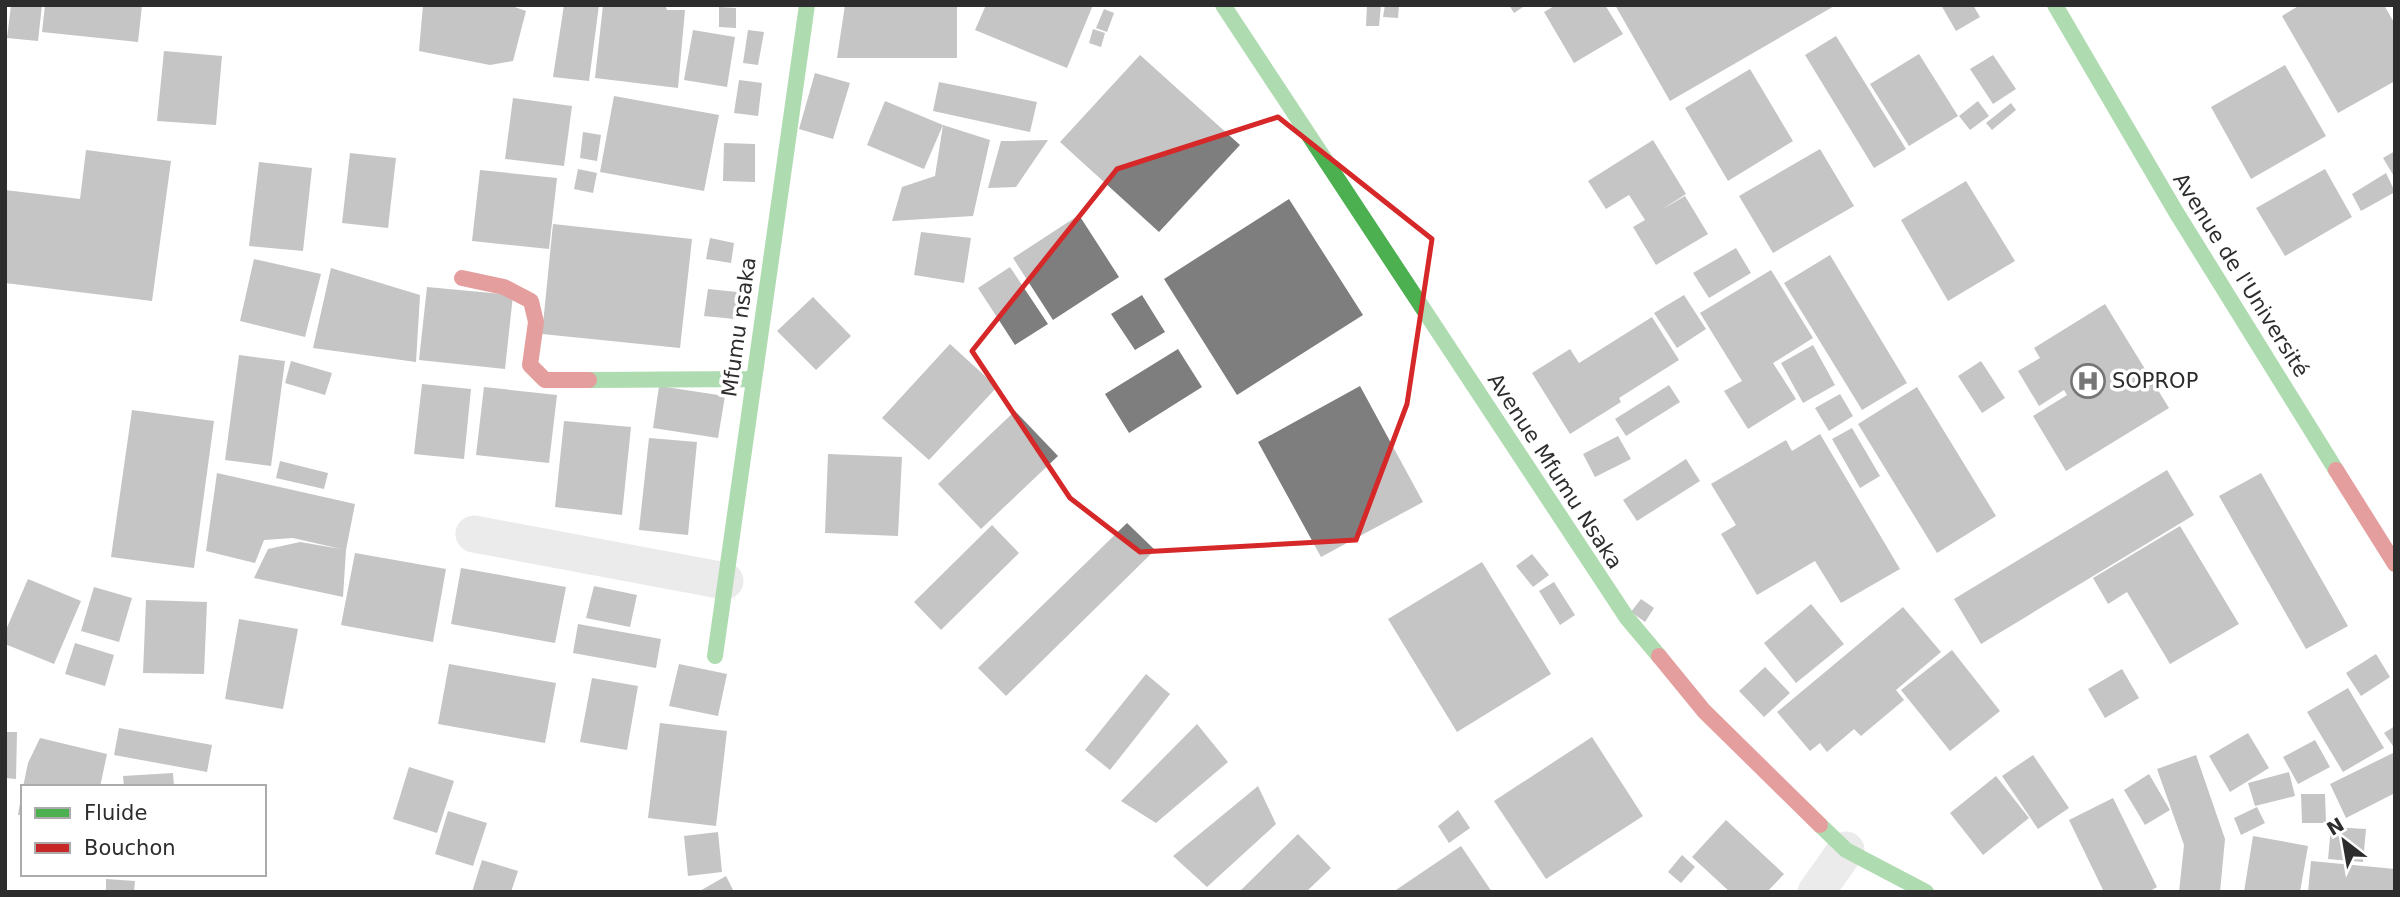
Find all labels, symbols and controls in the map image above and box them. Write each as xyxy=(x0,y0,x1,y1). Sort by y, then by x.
street label: Avenue de l'Université xyxy=(2168,169,2314,381)
street label: Mfumu nsaka xyxy=(717,255,761,399)
hospital icon: SOPROP xyxy=(2069,362,2107,400)
street label: Avenue Mfumu Nsaka xyxy=(1483,369,1627,573)
place label: SOPROP xyxy=(2112,369,2198,393)
legend xyxy=(21,785,266,876)
text: Fluide xyxy=(84,801,147,825)
north arrow xyxy=(2309,806,2379,876)
text: N xyxy=(2323,813,2348,840)
text: Bouchon xyxy=(84,836,176,860)

